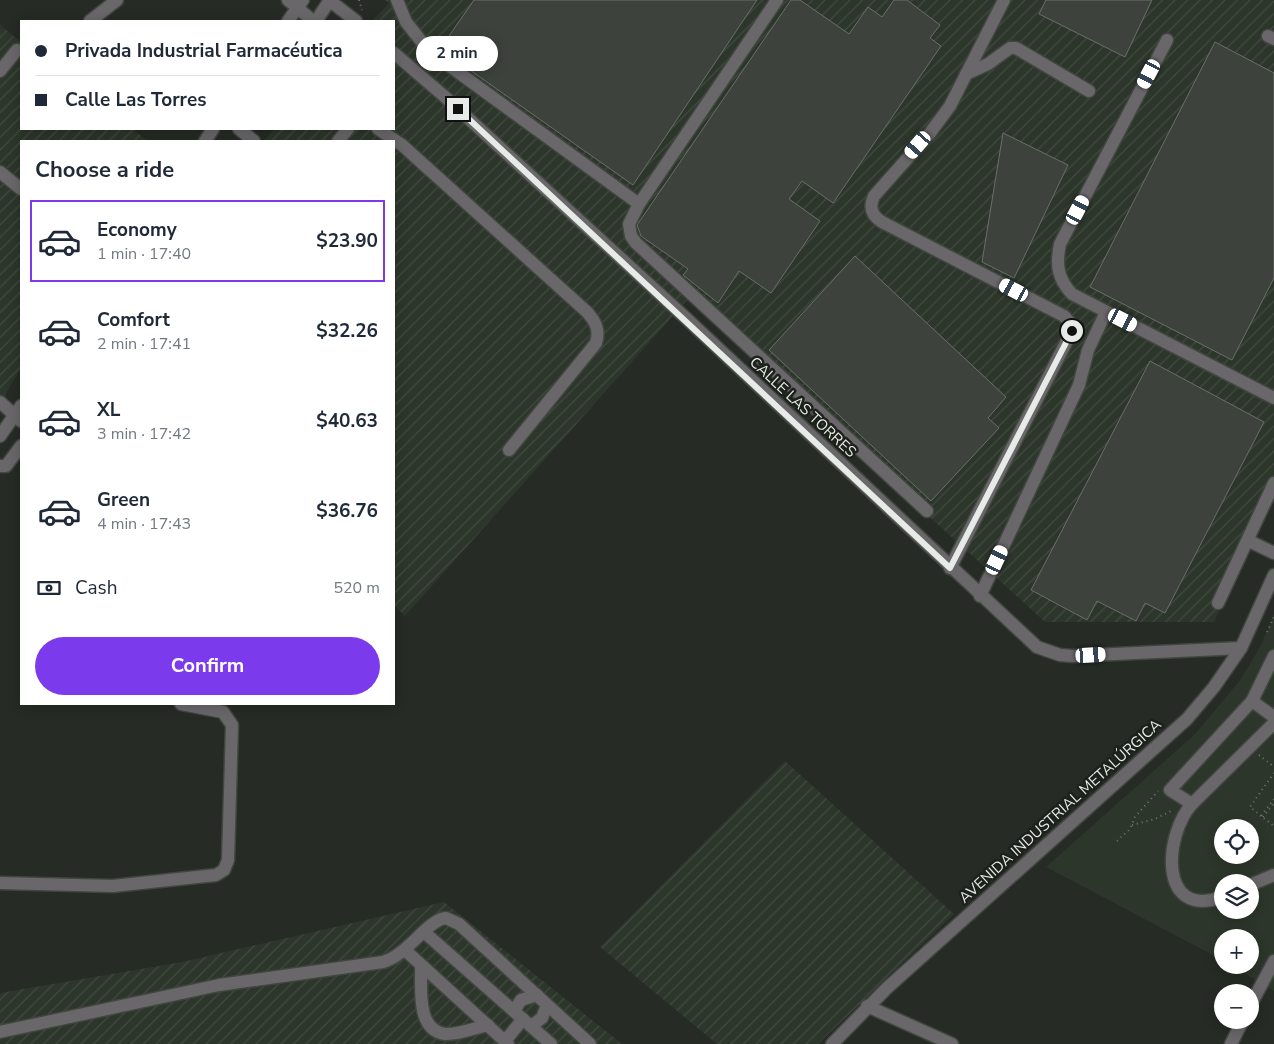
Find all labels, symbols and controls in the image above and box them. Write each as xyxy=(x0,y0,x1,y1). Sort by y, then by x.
callout: 2 min xyxy=(417,36,499,72)
text: Privada Industrial Farmacéutica xyxy=(65,38,343,64)
text: 2 min xyxy=(436,42,478,64)
car xyxy=(1135,57,1162,91)
text: Calle Las Torres xyxy=(65,87,206,113)
route end xyxy=(447,98,469,120)
car xyxy=(902,129,933,161)
text: Choose a ride xyxy=(35,155,174,185)
car xyxy=(1064,193,1091,227)
text: Economy xyxy=(97,217,177,243)
icon: car xyxy=(37,219,82,264)
text: $23.90 xyxy=(316,228,378,254)
text: 1 min · 17:40 xyxy=(97,243,191,265)
car xyxy=(997,276,1030,304)
text: Comfort xyxy=(97,307,170,333)
car xyxy=(1106,307,1139,333)
icon: car xyxy=(37,309,82,354)
text: $32.26 xyxy=(316,318,378,344)
route start xyxy=(1061,320,1083,342)
text: 2 min · 17:41 xyxy=(97,333,191,355)
street label: CALLE LAS TORRES xyxy=(745,352,861,462)
text: XL xyxy=(97,397,120,423)
icon: car xyxy=(37,399,82,444)
text: $40.63 xyxy=(316,408,378,434)
text: 3 min · 17:42 xyxy=(97,423,191,445)
text: Green xyxy=(97,487,150,513)
icon: car xyxy=(37,489,82,534)
text: $36.76 xyxy=(316,498,378,524)
text: 4 min · 17:43 xyxy=(97,513,191,535)
car xyxy=(983,543,1010,577)
icon: cash xyxy=(35,574,63,602)
text: Cash xyxy=(75,575,117,601)
text: 520 m xyxy=(333,577,380,599)
button: Confirm xyxy=(35,637,380,695)
car xyxy=(1075,647,1106,663)
street label: AVENIDA INDUSTRIAL METALÚRGICA xyxy=(954,714,1166,907)
map controls xyxy=(1214,819,1259,1029)
button: locate xyxy=(1214,819,1259,864)
button: layers xyxy=(1214,874,1259,919)
button: + xyxy=(1214,929,1259,974)
button: − xyxy=(1214,984,1259,1029)

